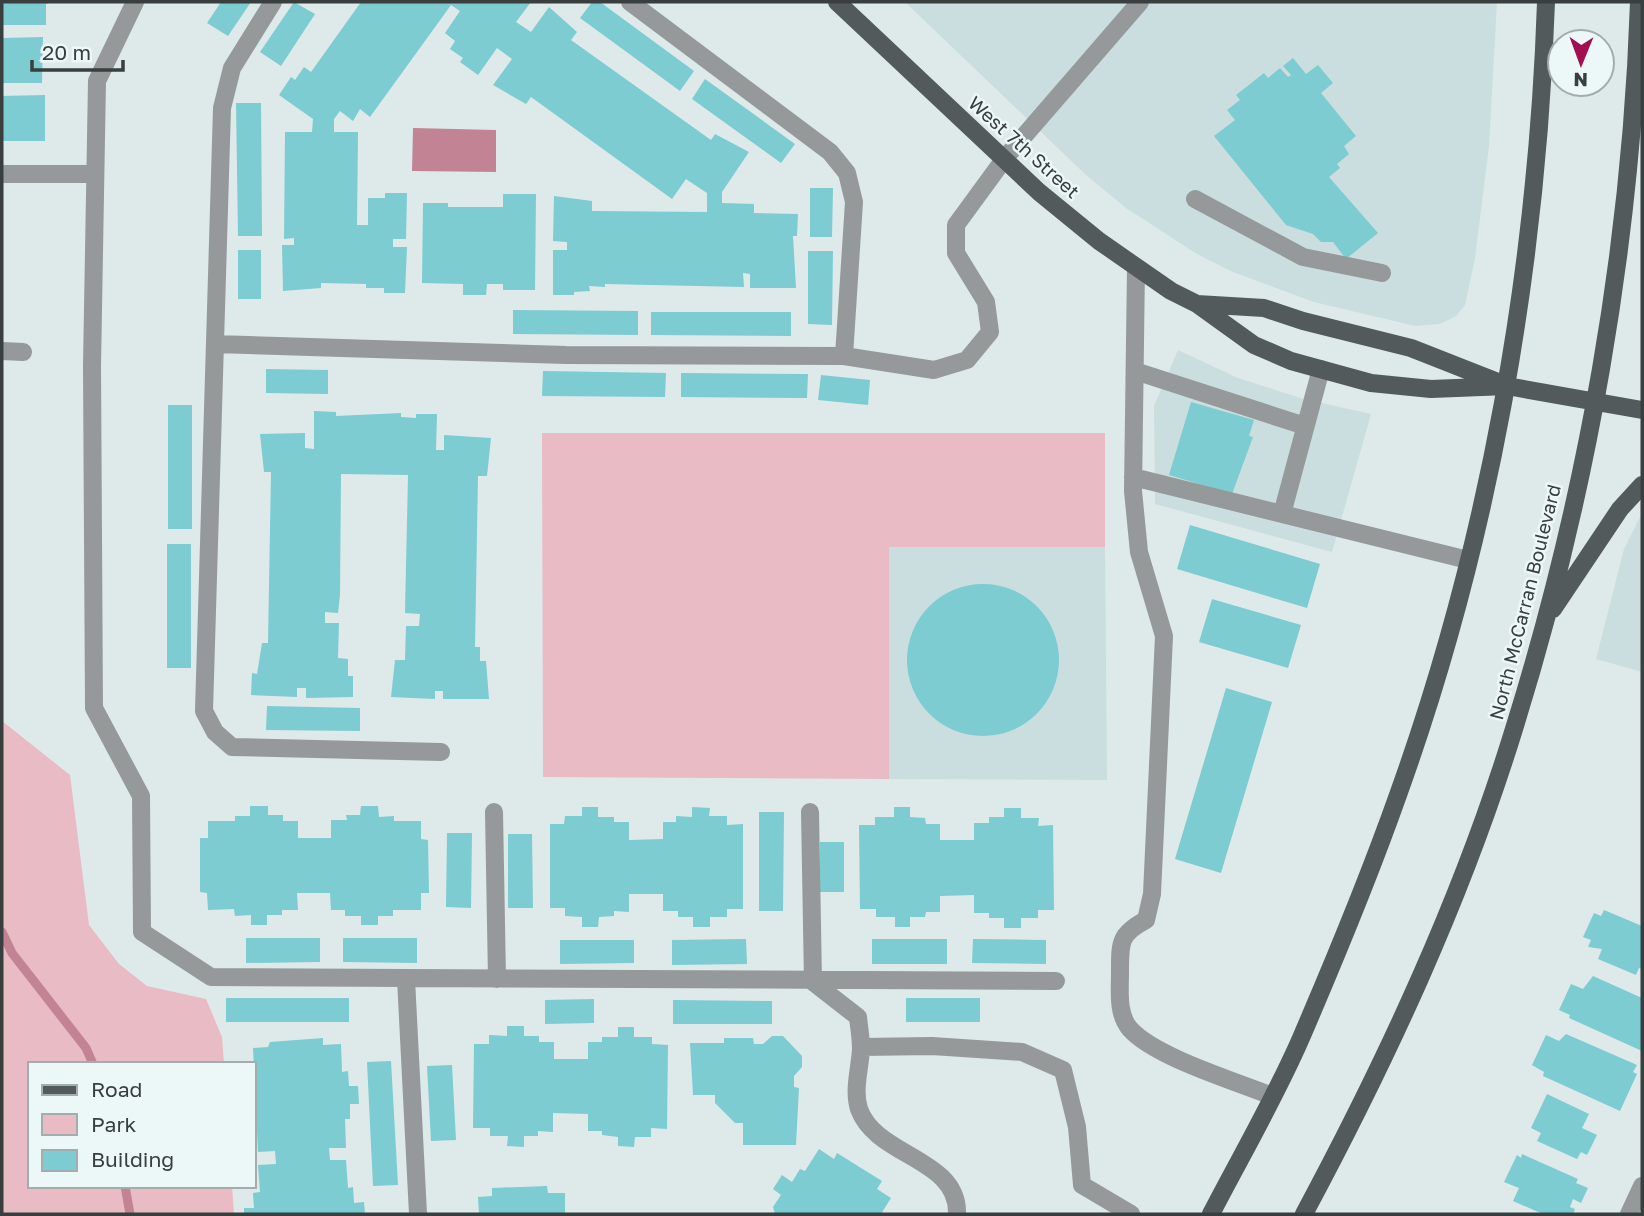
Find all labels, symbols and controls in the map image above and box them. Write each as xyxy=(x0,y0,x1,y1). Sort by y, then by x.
scale bar xyxy=(32,28,122,72)
north arrow xyxy=(1546,28,1616,98)
text: 20 m xyxy=(42,39,91,65)
text: N xyxy=(1573,69,1588,92)
street label: West 7th Street xyxy=(964,91,1085,202)
street label: North McCarran Boulevard xyxy=(1484,482,1565,722)
legend xyxy=(28,1062,256,1188)
text: Road xyxy=(91,1076,142,1102)
text: Park xyxy=(91,1111,137,1137)
text: Building xyxy=(91,1146,174,1172)

